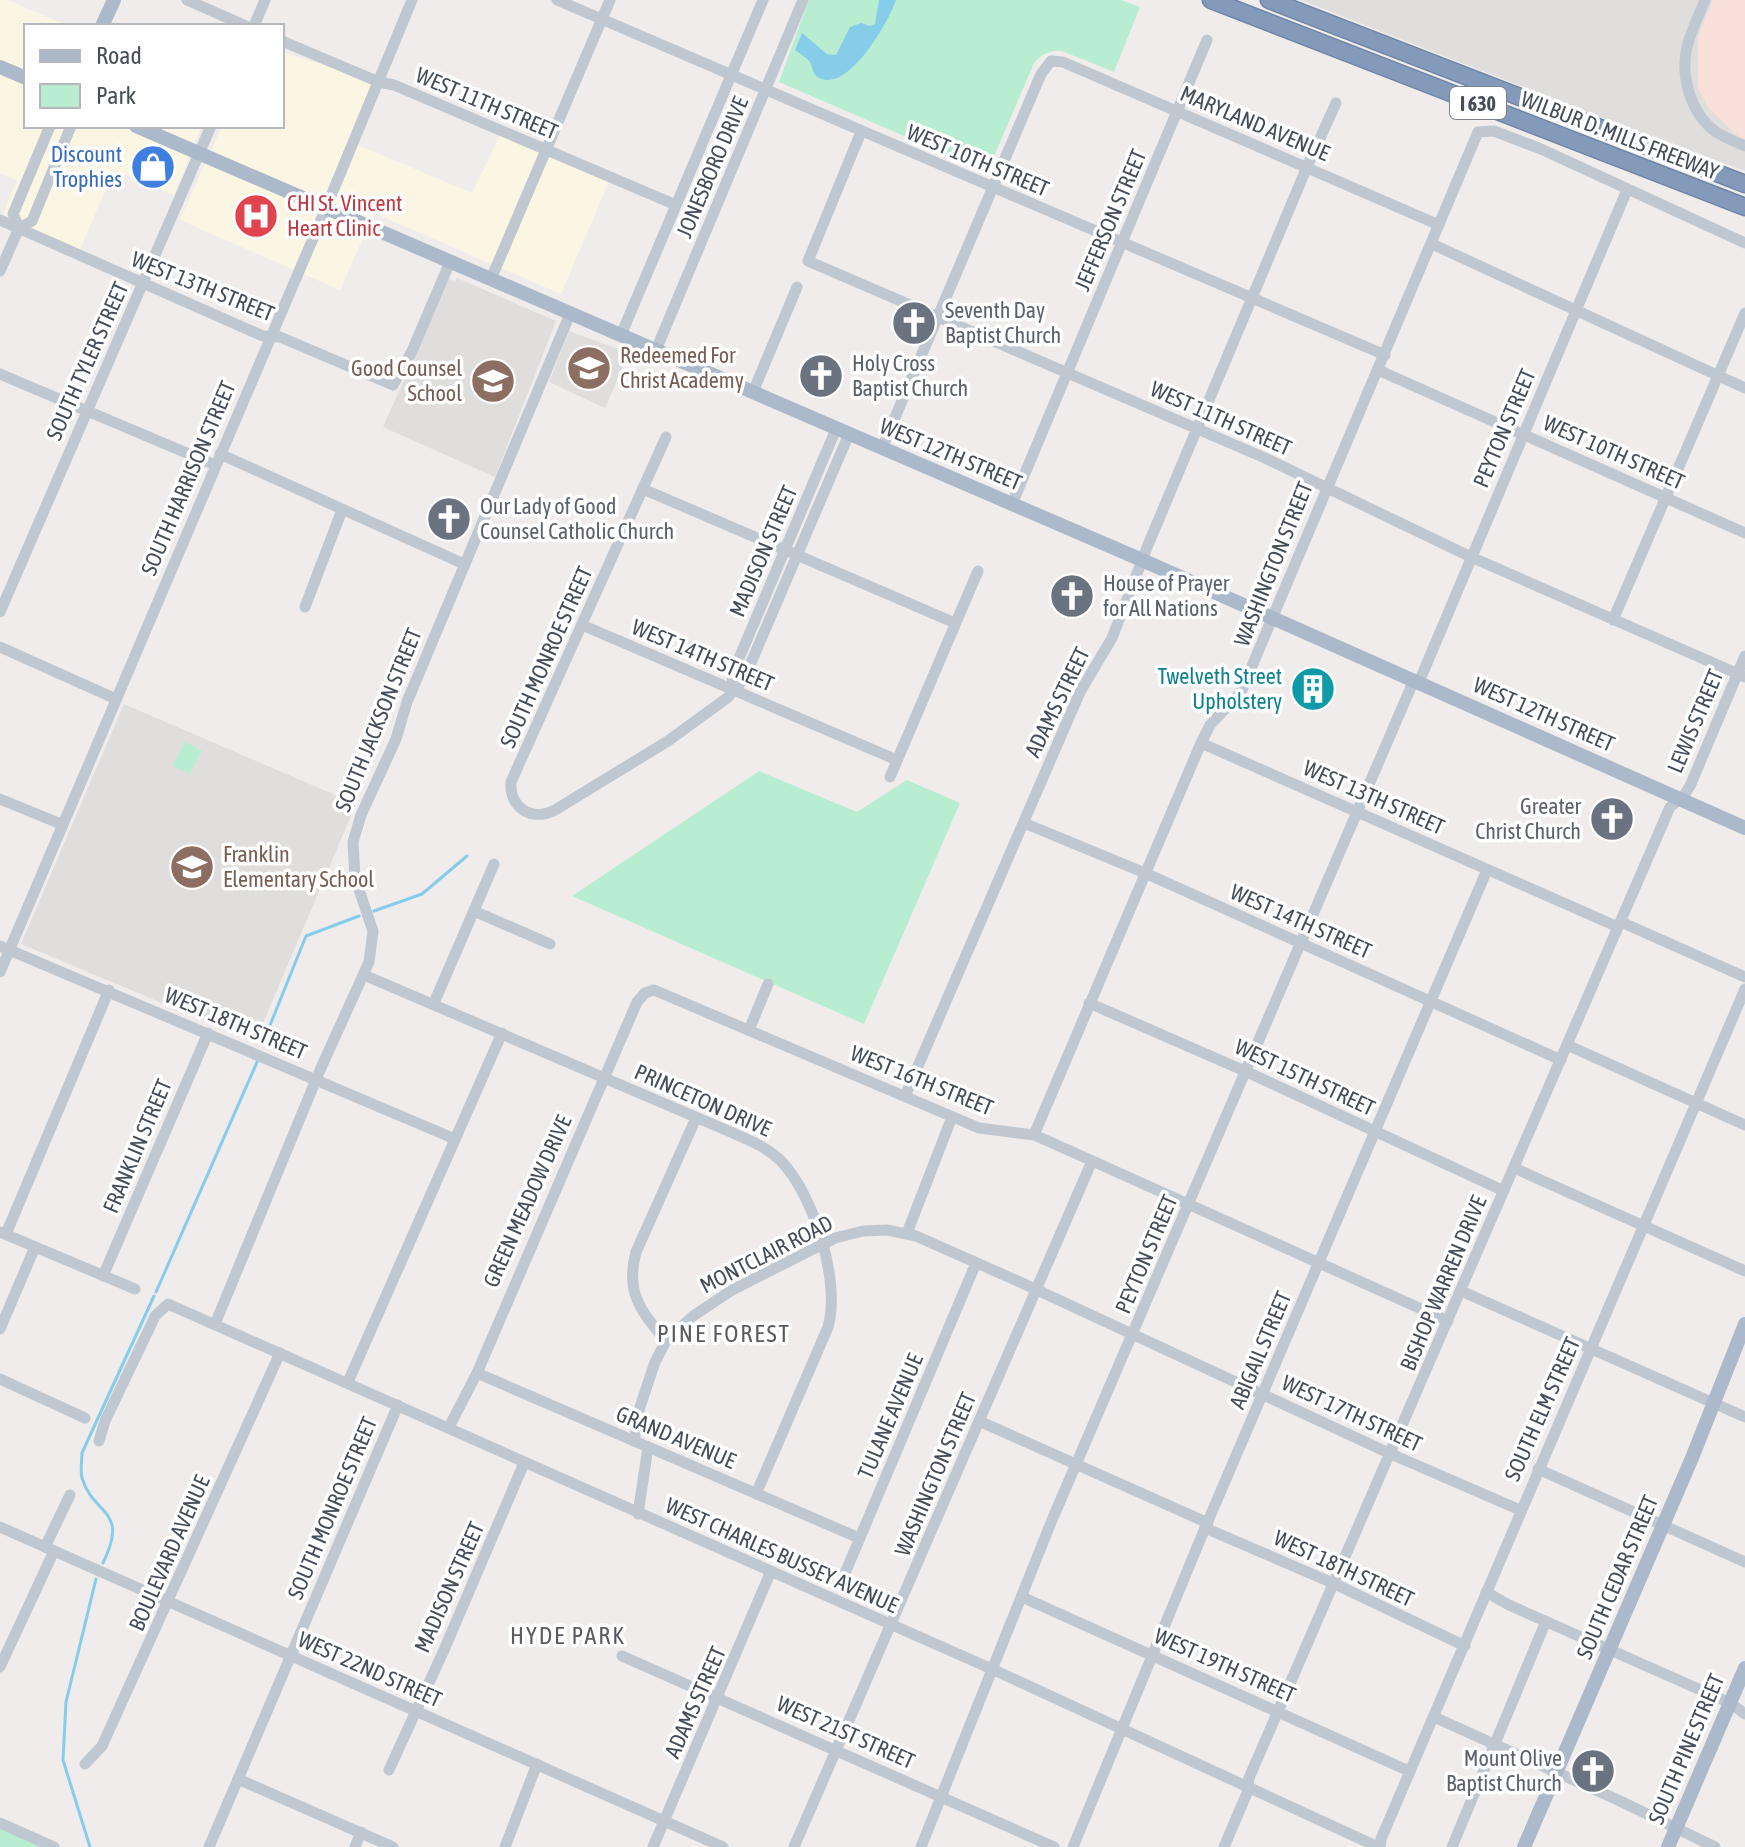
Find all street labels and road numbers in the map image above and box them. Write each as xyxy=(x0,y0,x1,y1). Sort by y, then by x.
street label: WEST 11TH STREET xyxy=(412,61,562,145)
street label: MARYLAND AVENUE xyxy=(1176,80,1334,166)
street label: WILBUR D. MILLS FREEWAY xyxy=(1518,85,1723,185)
road number: I 630 xyxy=(1450,87,1506,119)
street label: JONESBORO DRIVE xyxy=(671,92,754,241)
street label: WEST 10TH STREET xyxy=(903,118,1053,202)
street label: JEFFERSON STREET xyxy=(1069,145,1152,295)
street label: WEST 13TH STREET xyxy=(128,246,278,327)
street label: SOUTH TYLER STREET xyxy=(41,278,134,444)
street label: PEYTON STREET xyxy=(1467,364,1541,491)
street label: WEST 11TH STREET xyxy=(1146,375,1296,461)
street label: SOUTH HARRISON STREET xyxy=(135,377,241,579)
street label: WEST 10TH STREET xyxy=(1539,409,1689,495)
street label: WEST 12TH STREET xyxy=(876,412,1026,496)
street label: WASHINGTON STREET xyxy=(1228,478,1318,650)
street label: MADISON STREET xyxy=(724,481,802,620)
street label: SOUTH MONROE STREET xyxy=(494,562,598,752)
street label: WEST 14TH STREET xyxy=(628,613,778,697)
street label: SOUTH JACKSON STREET xyxy=(329,624,427,815)
street label: ADAMS STREET xyxy=(1019,642,1095,761)
street label: LEWIS STREET xyxy=(1662,665,1729,777)
street label: WEST 12TH STREET xyxy=(1469,671,1619,757)
street label: WEST 13TH STREET xyxy=(1299,754,1449,840)
street label: WEST 14TH STREET xyxy=(1226,878,1376,964)
street label: WEST 18TH STREET xyxy=(161,981,311,1065)
street label: WEST 15TH STREET xyxy=(1231,1033,1380,1121)
street label: WEST 16TH STREET xyxy=(847,1040,997,1121)
street label: PRINCETON DRIVE xyxy=(631,1058,776,1142)
street label: FRANKLIN STREET xyxy=(97,1075,177,1217)
street label: GREEN MEADOW DRIVE xyxy=(477,1111,577,1291)
street label: PEYTON STREET xyxy=(1109,1190,1183,1317)
street label: BISHOP WARREN DRIVE xyxy=(1394,1191,1492,1374)
street label: MONTCLAIR ROAD xyxy=(695,1209,837,1299)
street label: ABIGAIL STREET xyxy=(1224,1287,1296,1412)
street label: SOUTH ELM STREET xyxy=(1499,1333,1585,1485)
street label: TULANE AVENUE xyxy=(852,1349,928,1482)
street label: WEST 17TH STREET xyxy=(1278,1369,1427,1457)
street label: WASHINGTON STREET xyxy=(889,1388,981,1560)
street label: GRAND AVENUE xyxy=(612,1400,740,1474)
street label: SOUTH MONROE STREET xyxy=(282,1413,382,1603)
street label: BOULEVARD AVENUE xyxy=(123,1471,215,1635)
street label: SOUTH CEDAR STREET xyxy=(1571,1491,1663,1663)
street label: WEST CHARLES BUSSEY AVENUE xyxy=(662,1492,903,1618)
street label: MADISON STREET xyxy=(409,1518,489,1656)
street label: WEST 18TH STREET xyxy=(1270,1524,1419,1612)
street label: WEST 19TH STREET xyxy=(1150,1622,1300,1708)
street label: WEST 22ND STREET xyxy=(294,1626,446,1712)
street label: ADAMS STREET xyxy=(659,1642,731,1762)
street label: SOUTH PINE STREET xyxy=(1643,1670,1729,1828)
street label: WEST 21ST STREET xyxy=(773,1690,919,1774)

